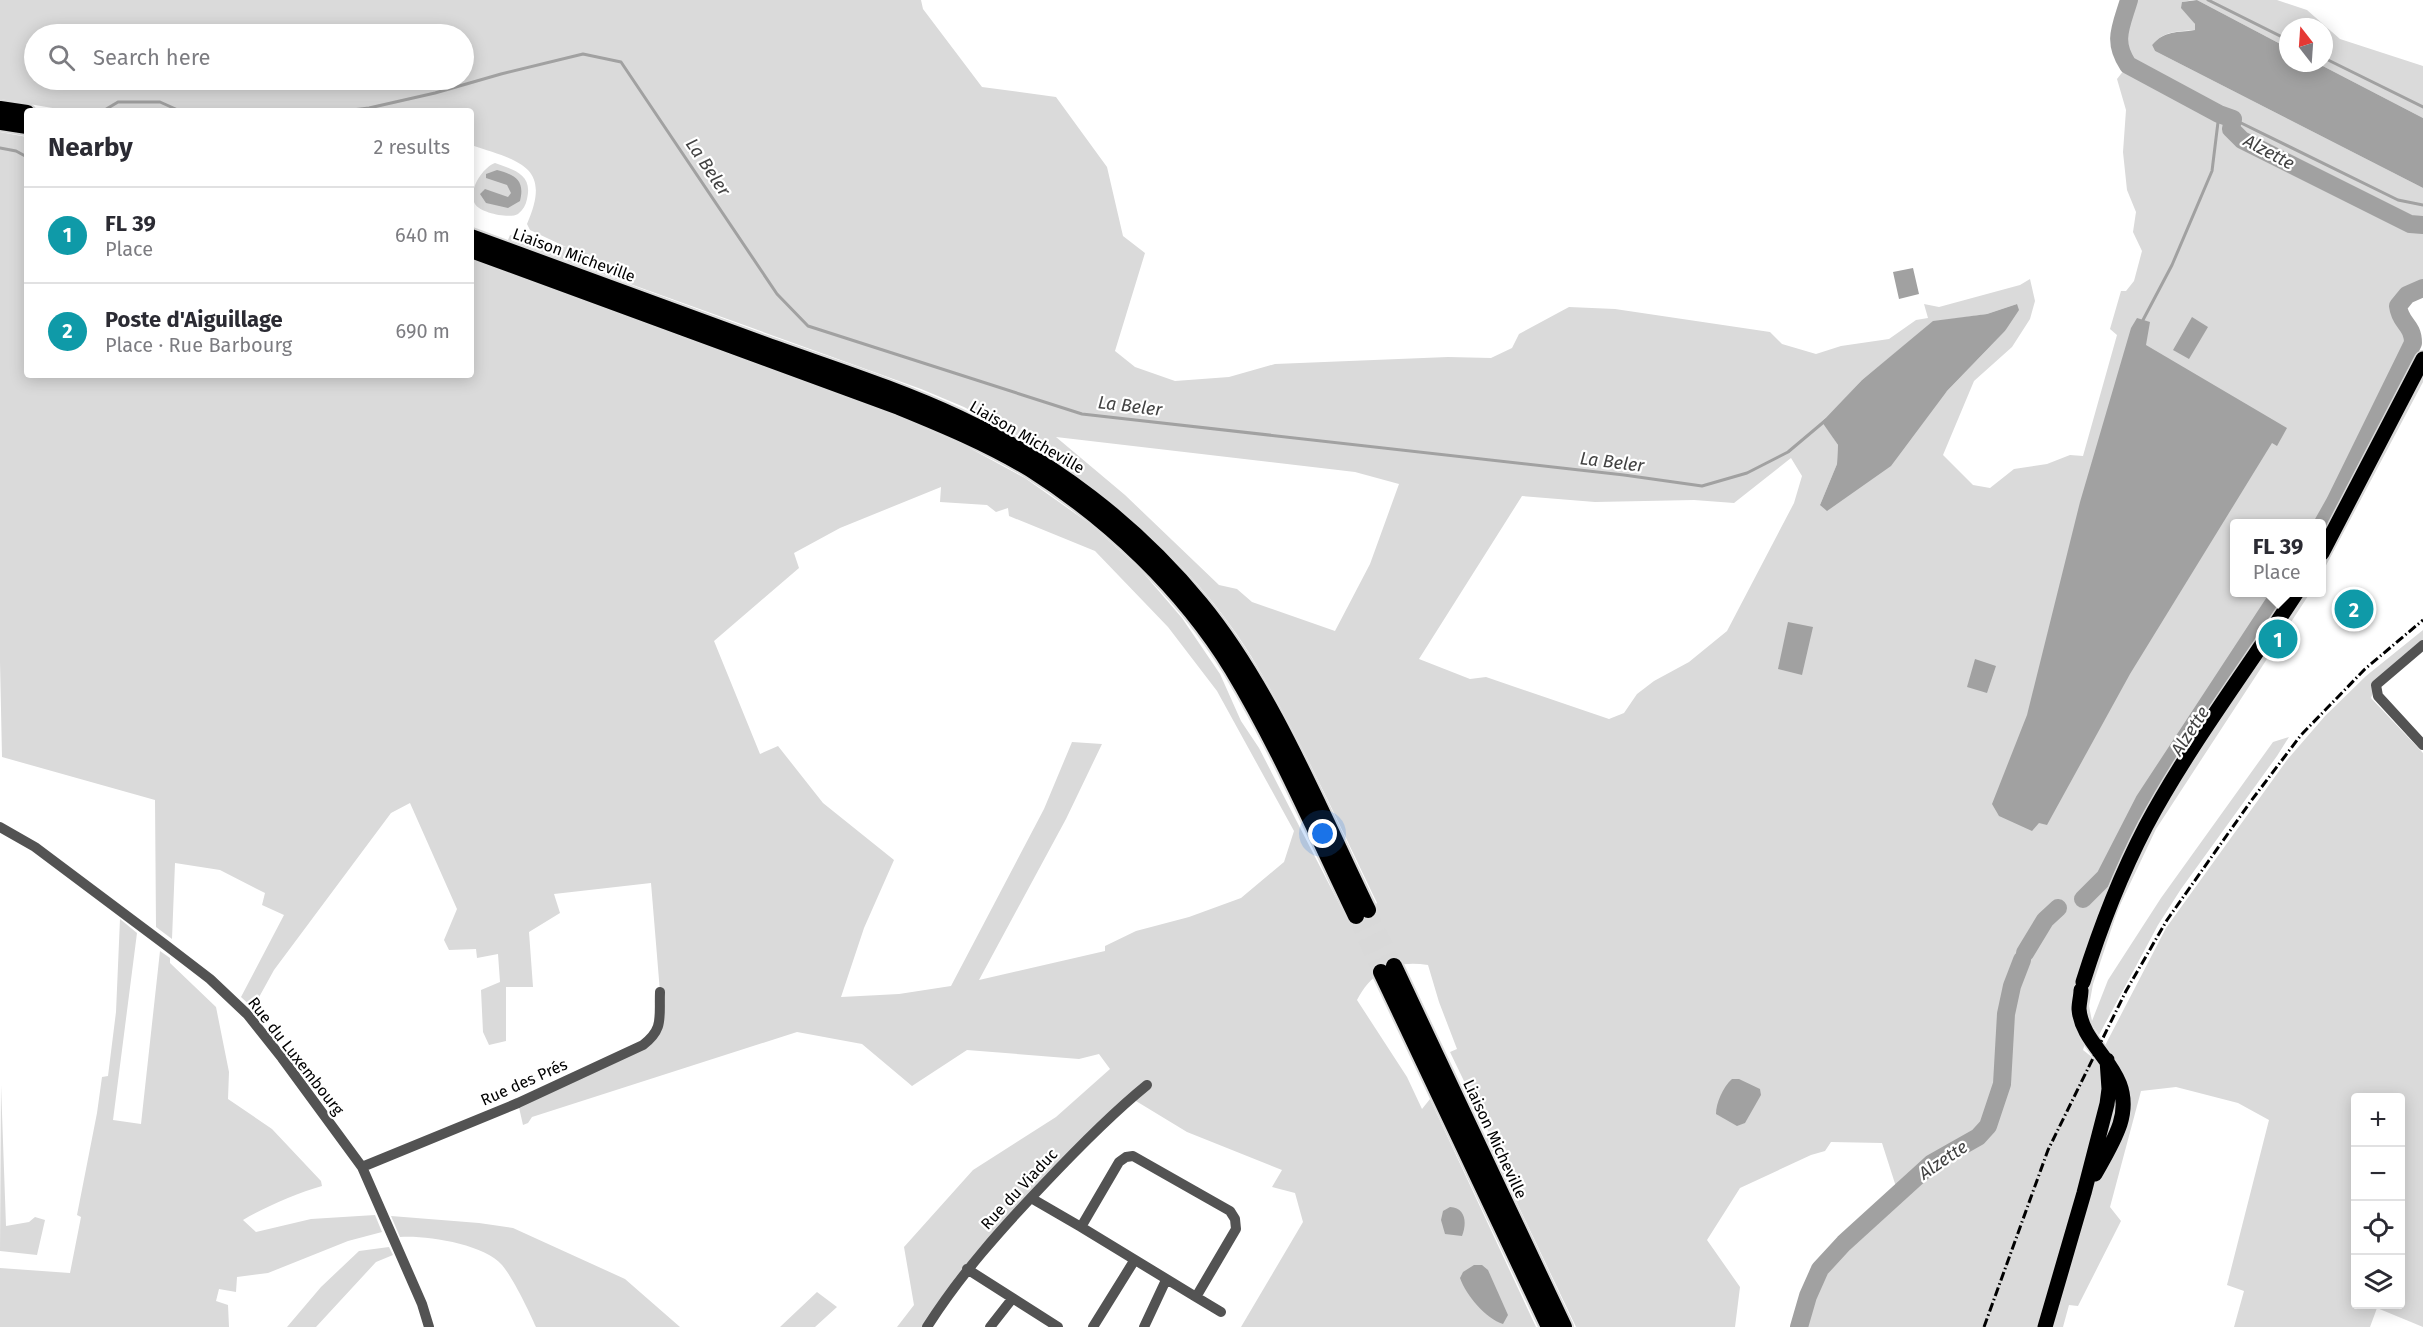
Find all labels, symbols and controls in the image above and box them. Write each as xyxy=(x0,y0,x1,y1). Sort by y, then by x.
north arrow xyxy=(2279,18,2333,72)
search box xyxy=(24,24,474,90)
icon: search xyxy=(45,41,78,74)
text: Search here xyxy=(93,44,211,71)
water label: Alzette xyxy=(2239,129,2298,174)
text: Nearby xyxy=(48,132,133,163)
water label: La Beler xyxy=(681,134,736,201)
text: 2 results xyxy=(373,135,450,159)
text: FL 39 xyxy=(105,210,156,237)
text: 1 xyxy=(63,223,72,247)
text: 640 m xyxy=(395,223,450,247)
street label: Liaison Micheville xyxy=(510,224,638,286)
text: Place xyxy=(105,237,153,261)
text: Poste d'Aiguillage xyxy=(105,306,283,333)
text: 2 xyxy=(62,319,73,343)
text: 690 m xyxy=(396,319,450,343)
text: Place · Rue Barbourg xyxy=(105,333,292,357)
water label: La Beler xyxy=(1097,391,1165,421)
street label: Liaison Micheville xyxy=(966,396,1088,478)
water label: La Beler xyxy=(1579,447,1647,477)
popup xyxy=(2230,519,2326,597)
text: FL 39 xyxy=(2253,533,2303,560)
text: Place xyxy=(2253,560,2301,584)
pin: 2 xyxy=(2334,586,2374,632)
pin: 1 xyxy=(2258,616,2298,662)
water label: Alzette xyxy=(2165,702,2214,761)
your location xyxy=(1308,819,1337,848)
street label: Rue du Luxembourg xyxy=(244,993,348,1119)
street label: Rue des Prés xyxy=(478,1054,570,1110)
street label: Liaison Micheville xyxy=(1459,1076,1531,1202)
map controls xyxy=(2351,1093,2405,1309)
button: + xyxy=(2351,1093,2405,1147)
water label: Alzette xyxy=(1914,1136,1972,1185)
street label: Rue du Viaduc xyxy=(977,1144,1062,1233)
button: − xyxy=(2351,1147,2405,1201)
button: locate xyxy=(2351,1201,2405,1255)
button: layers xyxy=(2351,1255,2405,1309)

